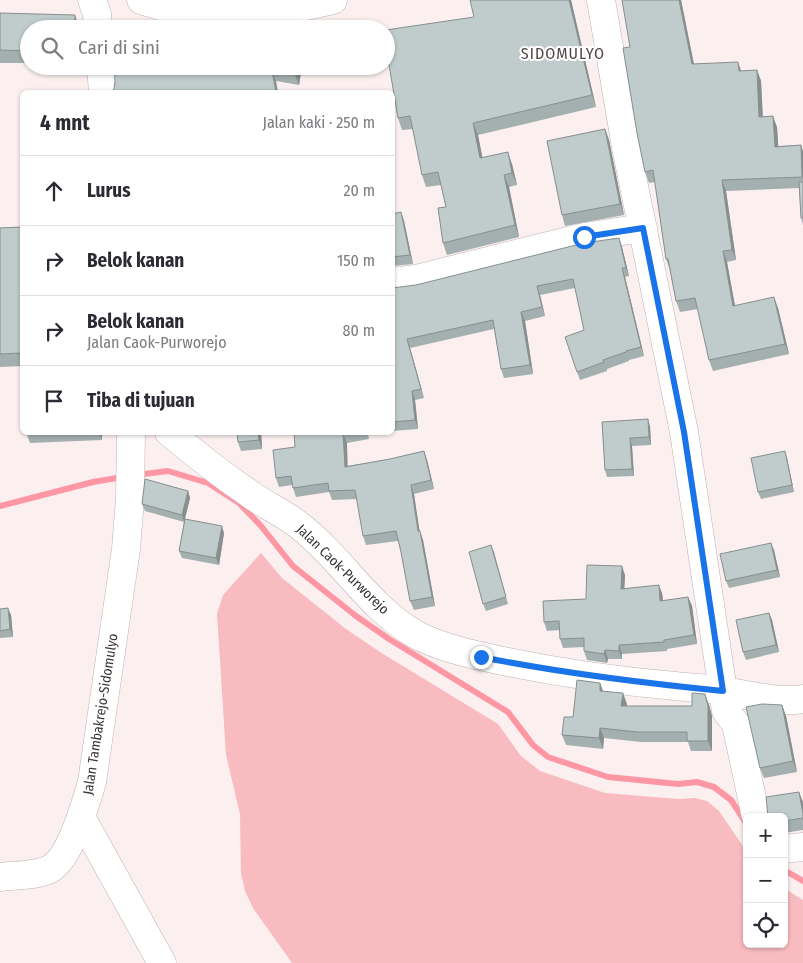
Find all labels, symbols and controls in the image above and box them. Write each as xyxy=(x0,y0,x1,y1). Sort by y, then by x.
search box xyxy=(20,20,395,75)
icon: search xyxy=(38,34,66,62)
text: Cari di sini xyxy=(78,36,160,59)
district label: SIDOMULYO xyxy=(521,44,605,63)
text: 4 mnt xyxy=(40,110,90,136)
text: Jalan kaki · 250 m xyxy=(263,113,375,132)
icon: ahead xyxy=(40,177,68,205)
text: Lurus xyxy=(87,179,131,202)
text: 20 m xyxy=(344,181,375,200)
route start xyxy=(573,226,596,249)
icon: right xyxy=(40,247,68,275)
text: Belok kanan xyxy=(87,249,184,272)
text: 150 m xyxy=(337,251,375,270)
text: Belok kanan xyxy=(87,310,184,333)
icon: right xyxy=(40,317,68,345)
text: 80 m xyxy=(343,321,375,340)
text: Jalan Caok-Purworejo xyxy=(87,333,227,352)
icon: arrive xyxy=(40,387,68,415)
text: Tiba di tujuan xyxy=(87,389,195,412)
street label: Jalan Caok-Purworejo xyxy=(293,521,392,618)
street label: Jalan Tambakrejo-Sidomulyo xyxy=(79,632,122,796)
route end xyxy=(470,646,493,669)
map controls xyxy=(743,813,788,948)
button: + xyxy=(743,813,788,858)
button: − xyxy=(743,858,788,903)
button: locate xyxy=(743,903,788,948)

